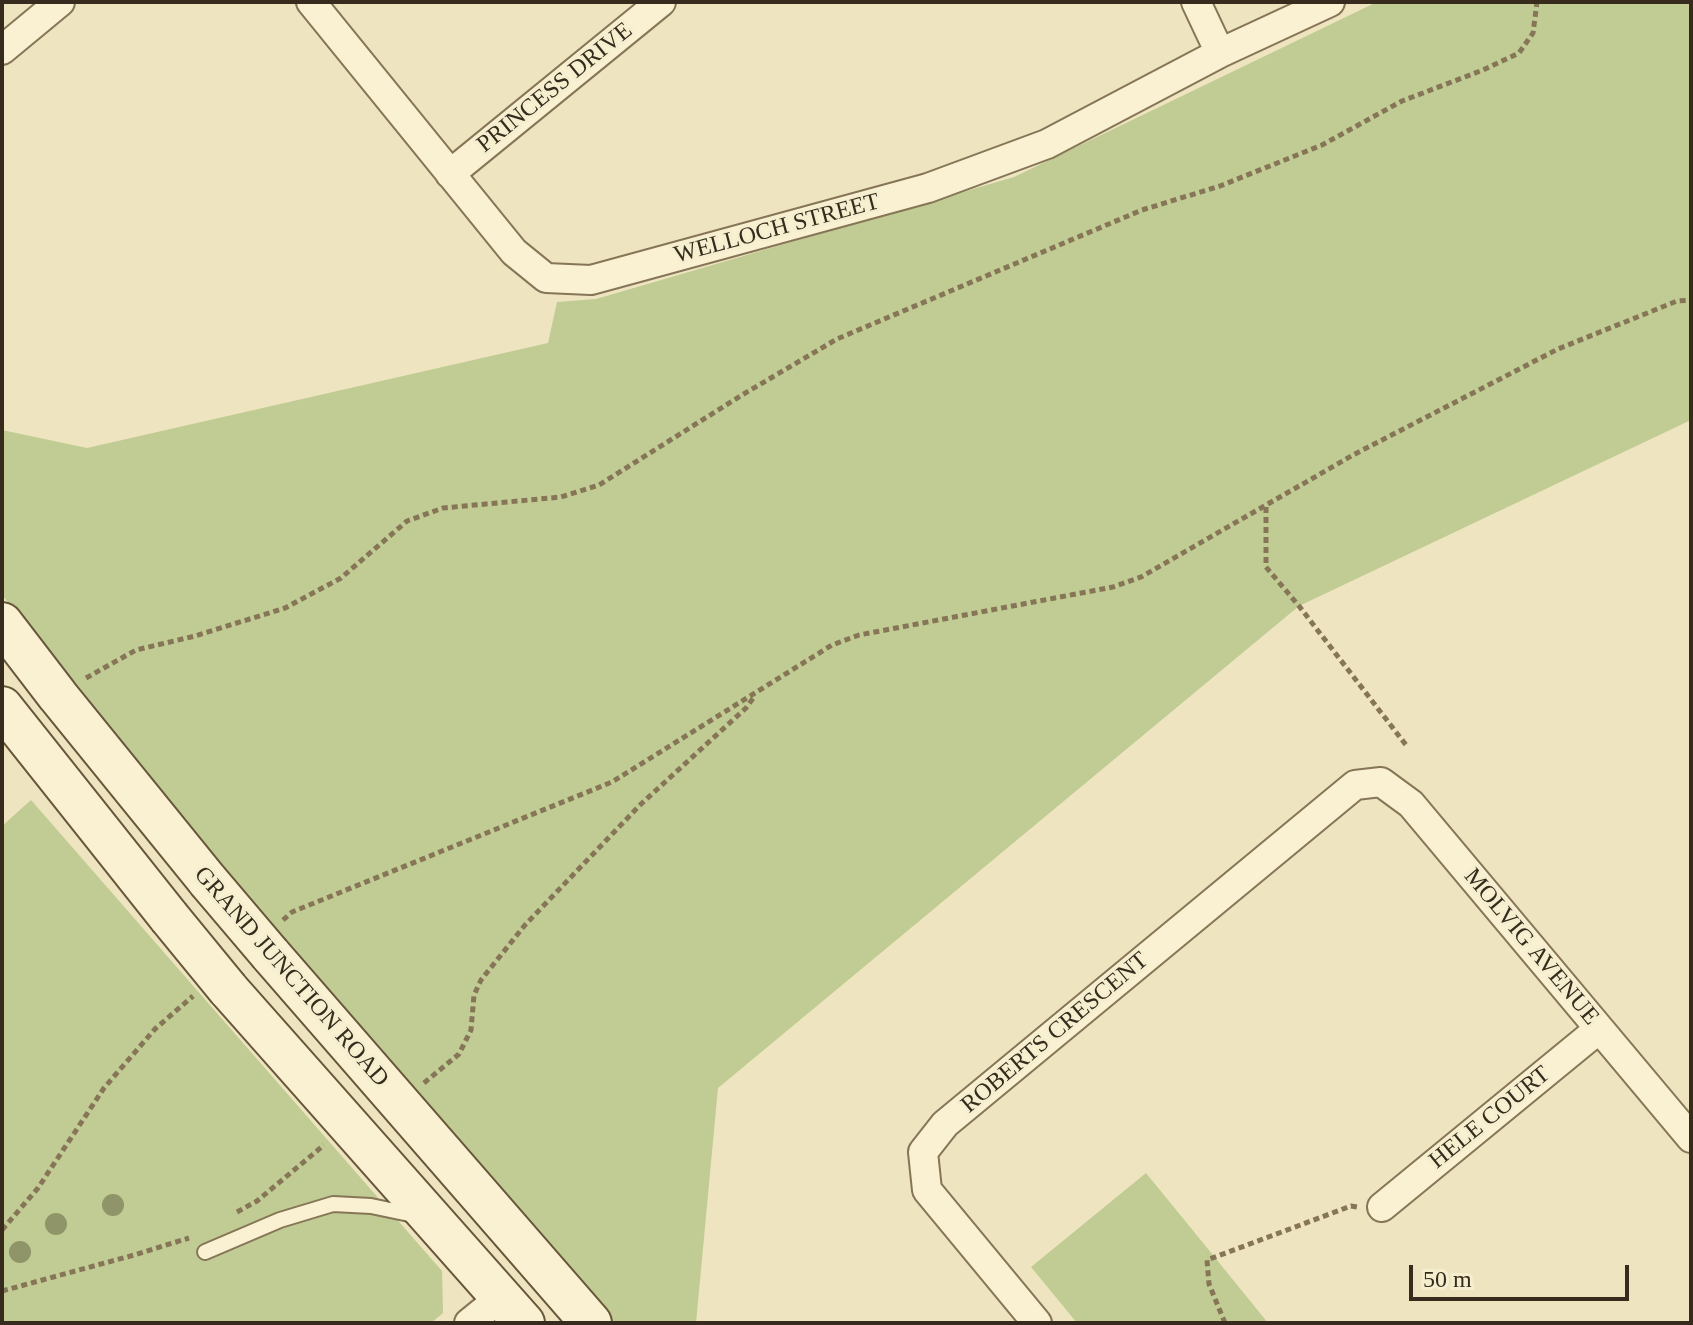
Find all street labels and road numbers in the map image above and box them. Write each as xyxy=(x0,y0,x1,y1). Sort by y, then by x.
street label: PRINCESS DRIVE xyxy=(472,17,638,159)
street label: WELLOCH STREET xyxy=(671,188,883,270)
street label: GRAND JUNCTION ROAD xyxy=(187,861,395,1093)
street label: MOLVIG AVENUE xyxy=(1457,863,1605,1031)
street label: ROBERTS CRESCENT xyxy=(956,946,1154,1120)
street label: HELE COURT xyxy=(1424,1060,1556,1176)

